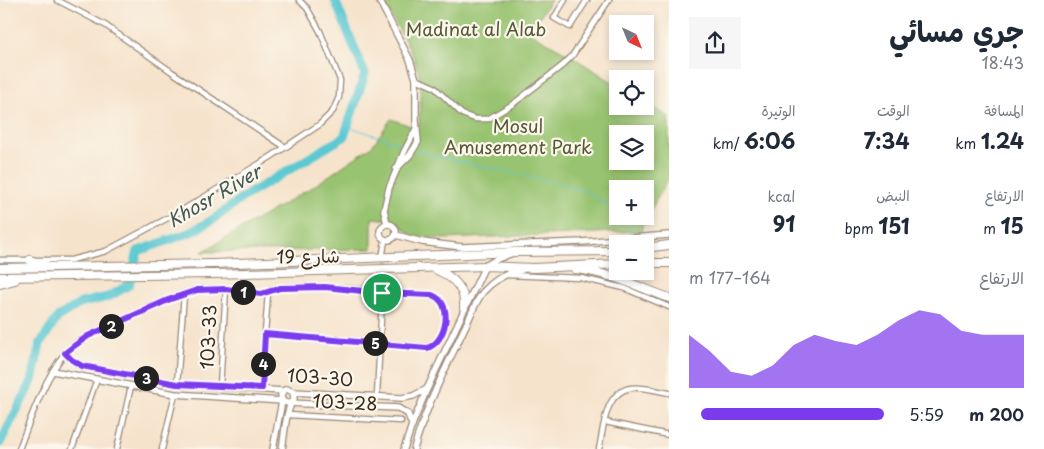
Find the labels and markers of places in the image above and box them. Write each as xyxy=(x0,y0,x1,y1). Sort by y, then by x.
pin xyxy=(361,272,403,314)
pin: 1 xyxy=(230,280,256,304)
pin: 2 xyxy=(98,314,124,338)
pin: 5 xyxy=(362,330,388,356)
pin: 4 xyxy=(250,352,276,376)
pin: 3 xyxy=(134,366,158,390)

